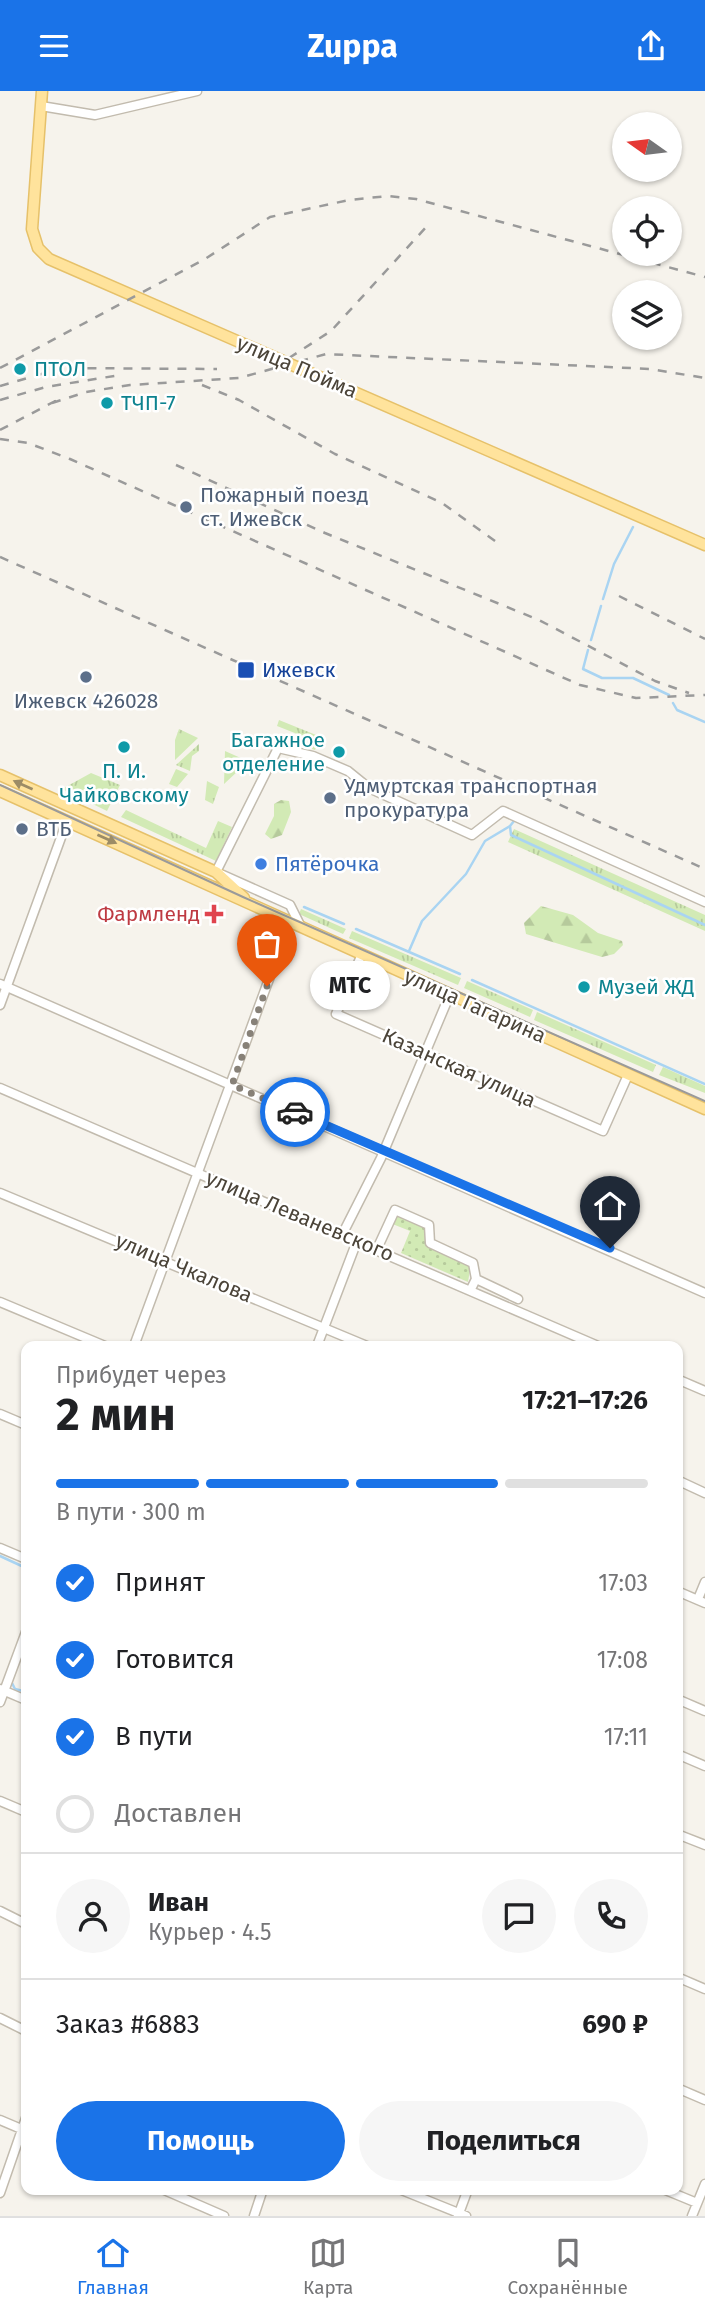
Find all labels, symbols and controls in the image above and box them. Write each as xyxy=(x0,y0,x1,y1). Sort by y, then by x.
icon: menu xyxy=(35,27,73,65)
text: Zuppa xyxy=(307,27,398,65)
icon: share xyxy=(632,27,670,65)
north arrow xyxy=(612,112,682,182)
map controls xyxy=(612,112,682,350)
button: locate xyxy=(612,196,682,266)
button: layers xyxy=(612,280,682,350)
street label: улица Пойма xyxy=(233,330,361,404)
place label: ПТОЛ xyxy=(34,356,86,382)
marker: ПТОЛ xyxy=(12,361,28,377)
place label: ТЧП-7 xyxy=(121,390,176,416)
marker: ТЧП-7 xyxy=(99,395,115,411)
place label: Пожарный поезд ст. Ижевск xyxy=(200,482,369,532)
marker: Пожарный поезд ст. Ижевск xyxy=(178,499,194,515)
place label: Ижевск xyxy=(262,657,335,683)
marker: Ижевск xyxy=(236,660,256,680)
marker: Ижевск 426028 xyxy=(78,669,94,685)
place label: Ижевск 426028 xyxy=(14,688,158,714)
place label: Багажное отделение xyxy=(222,727,325,777)
marker: П. И. Чайковскому xyxy=(116,739,132,755)
marker: Багажное отделение xyxy=(331,744,347,760)
place label: П. И. Чайковскому xyxy=(60,758,189,808)
place label: Удмуртская транспортная прокуратура xyxy=(344,773,598,823)
one-way arrow xyxy=(13,779,33,791)
marker: Удмуртская транспортная прокуратура xyxy=(322,790,338,806)
place label: ВТБ xyxy=(36,816,71,842)
marker: ВТБ xyxy=(14,821,30,837)
one-way arrow xyxy=(97,833,117,845)
place label: Пятёрочка xyxy=(275,851,379,877)
marker: Пятёрочка xyxy=(253,856,269,872)
place label: Фармленд xyxy=(97,901,200,927)
marker: Фармленд xyxy=(206,906,222,922)
pin xyxy=(237,914,297,986)
icon: bag xyxy=(248,925,286,963)
callout: МТС xyxy=(309,961,390,1011)
street label: улица Гагарина xyxy=(400,963,550,1049)
text: МТС xyxy=(329,971,371,999)
place label: Музей ЖД xyxy=(598,974,695,1000)
marker: Музей ЖД xyxy=(576,979,592,995)
street label: Казанская улица xyxy=(378,1022,540,1114)
courier xyxy=(260,1077,330,1147)
icon: car xyxy=(276,1093,314,1131)
street label: улица Леваневского xyxy=(202,1165,398,1267)
pin xyxy=(580,1176,640,1248)
icon: home xyxy=(591,1187,629,1225)
street label: улица Чкалова xyxy=(112,1227,256,1309)
text: Прибудет через xyxy=(56,1361,227,1389)
text: 17:21–17:26 xyxy=(522,1385,648,1416)
text: 2 мин xyxy=(56,1387,176,1442)
text: В пути · 300 m xyxy=(56,1498,206,1526)
icon: check xyxy=(56,1564,94,1602)
text: Принят xyxy=(115,1567,205,1598)
text: 17:03 xyxy=(598,1569,648,1597)
icon: check xyxy=(56,1641,94,1679)
text: Готовится xyxy=(115,1644,235,1675)
text: 17:08 xyxy=(597,1646,648,1674)
icon: check xyxy=(56,1718,94,1756)
text: В пути xyxy=(115,1721,193,1752)
text: 17:11 xyxy=(604,1723,648,1751)
text: Доставлен xyxy=(115,1798,242,1829)
button: person xyxy=(56,1879,130,1953)
button: chat xyxy=(482,1879,556,1953)
button: phone xyxy=(574,1879,648,1953)
text: Иван xyxy=(148,1887,209,1918)
text: Курьер · 4.5 xyxy=(148,1918,272,1946)
text: Заказ #6883 xyxy=(56,2009,200,2040)
text: 690 ₽ xyxy=(582,2009,648,2040)
button: Помощь xyxy=(56,2101,345,2181)
button: Поделиться xyxy=(359,2101,648,2181)
tab: Главная xyxy=(77,2234,149,2299)
tab: Карта xyxy=(303,2234,353,2299)
tab: Сохранённые xyxy=(508,2234,628,2299)

